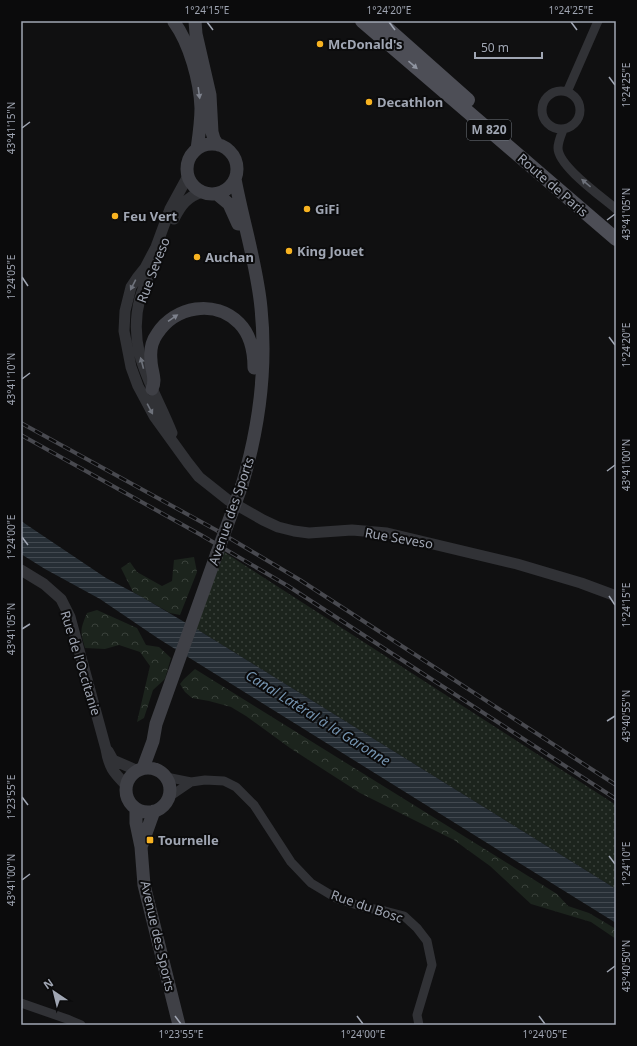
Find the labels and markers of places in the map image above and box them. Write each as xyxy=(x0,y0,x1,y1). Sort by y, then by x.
place label: McDonald's xyxy=(328,35,403,53)
marker: McDonald's xyxy=(315,39,325,49)
place label: Decathlon xyxy=(377,93,443,111)
marker: Decathlon xyxy=(364,97,374,107)
place label: GiFi xyxy=(315,200,339,218)
marker: GiFi xyxy=(302,204,312,214)
place label: Feu Vert xyxy=(123,207,177,225)
marker: Feu Vert xyxy=(110,211,120,221)
place label: King Jouet xyxy=(297,242,364,260)
marker: King Jouet xyxy=(284,246,294,256)
place label: Auchan xyxy=(205,248,254,266)
marker: Auchan xyxy=(192,252,202,262)
place label: Tournelle xyxy=(158,831,219,849)
marker: Tournelle xyxy=(145,835,155,845)

